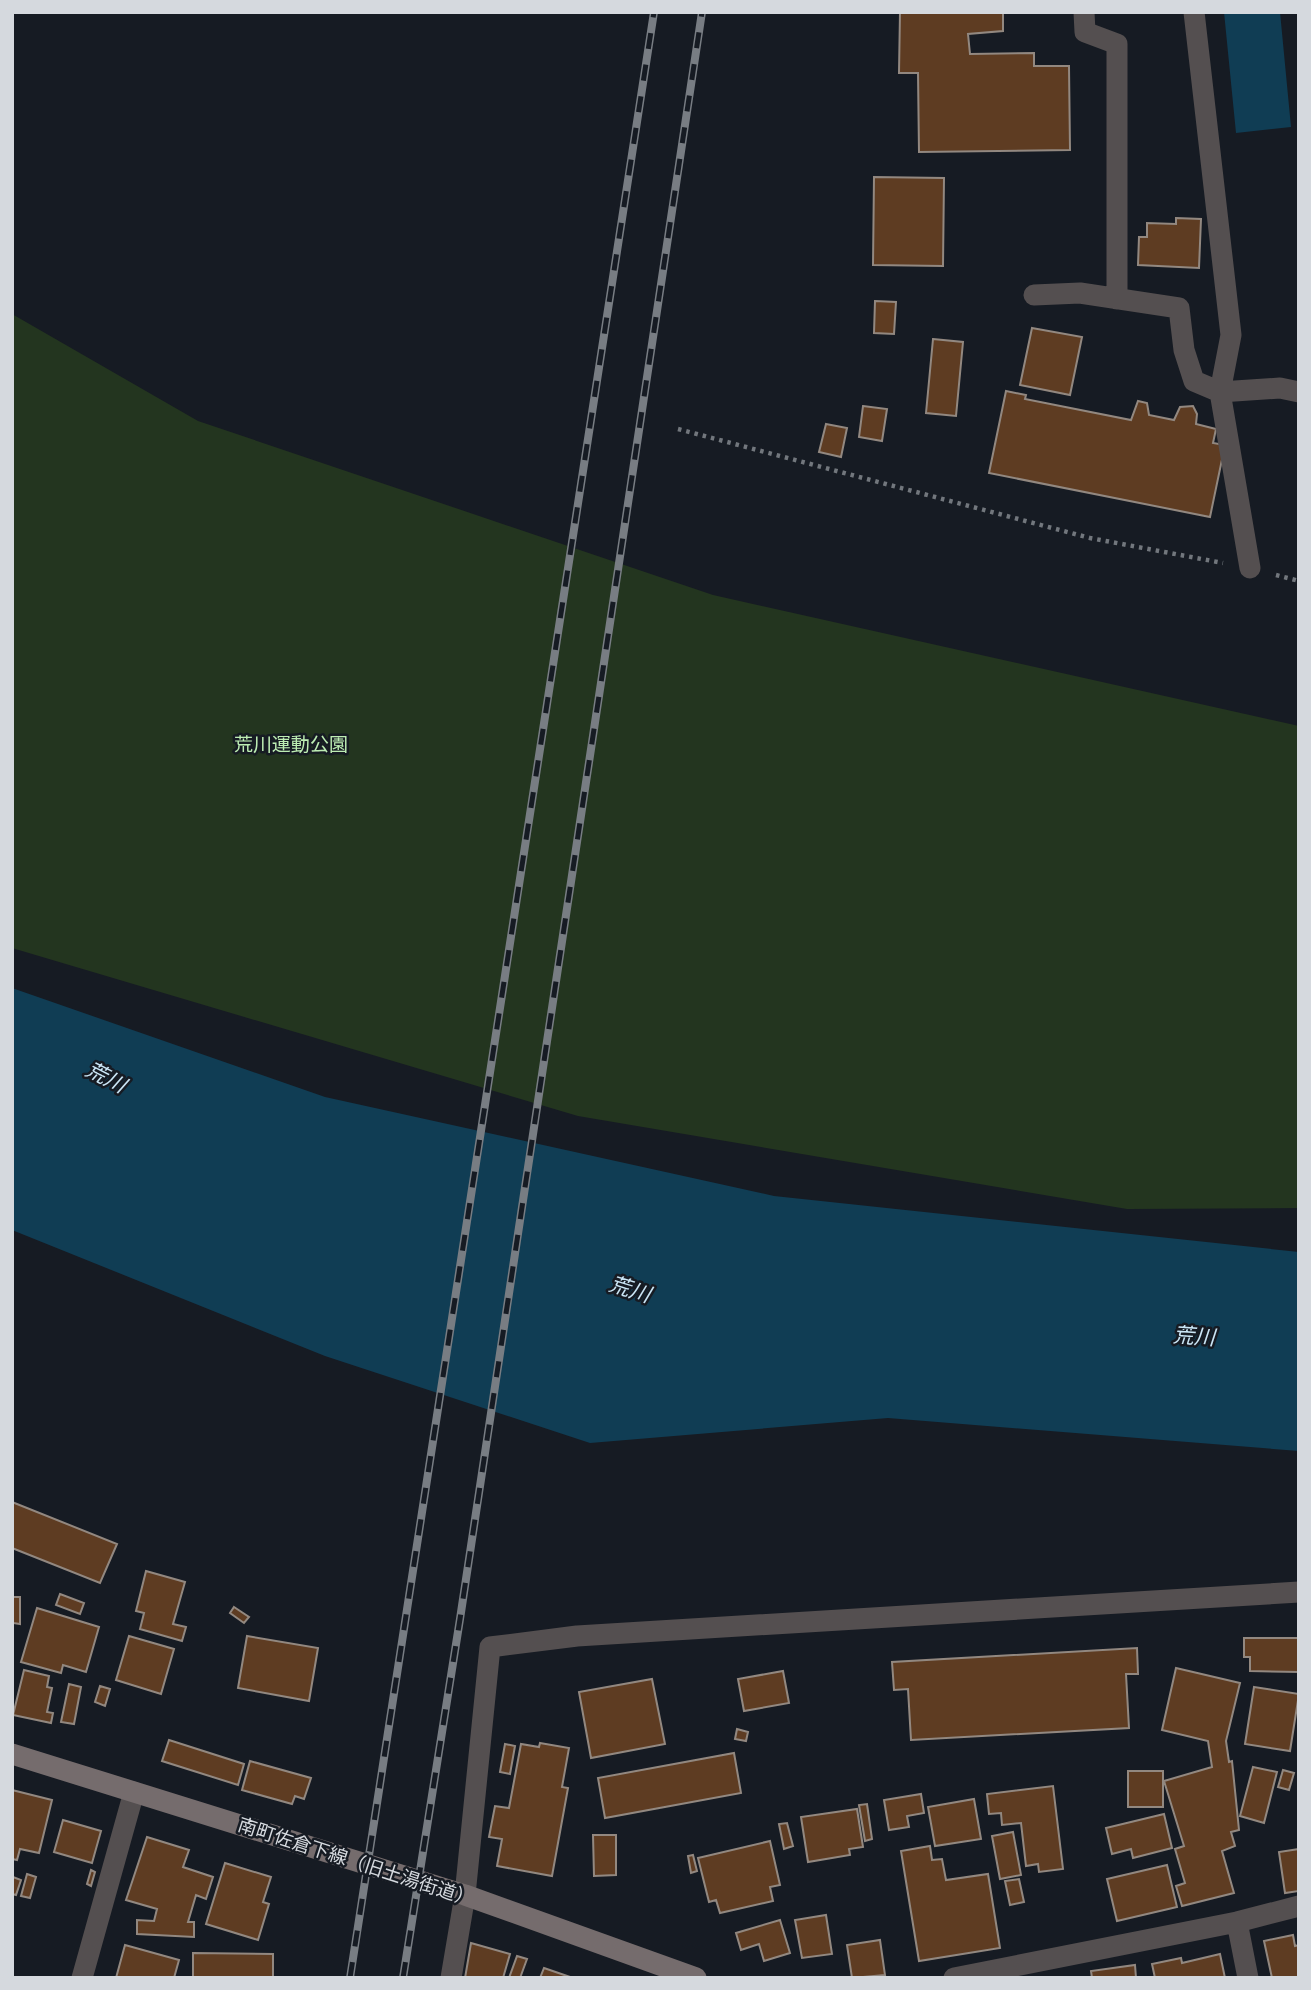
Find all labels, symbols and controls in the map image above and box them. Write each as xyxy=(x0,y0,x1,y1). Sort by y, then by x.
park label: 荒川運動公園 xyxy=(234,733,348,756)
water label: 荒川 xyxy=(82,1056,132,1099)
water label: 荒川 xyxy=(606,1271,656,1308)
water label: 荒川 xyxy=(1172,1322,1218,1350)
street label: 南町佐倉下線（旧土湯街道） xyxy=(235,1813,477,1911)

